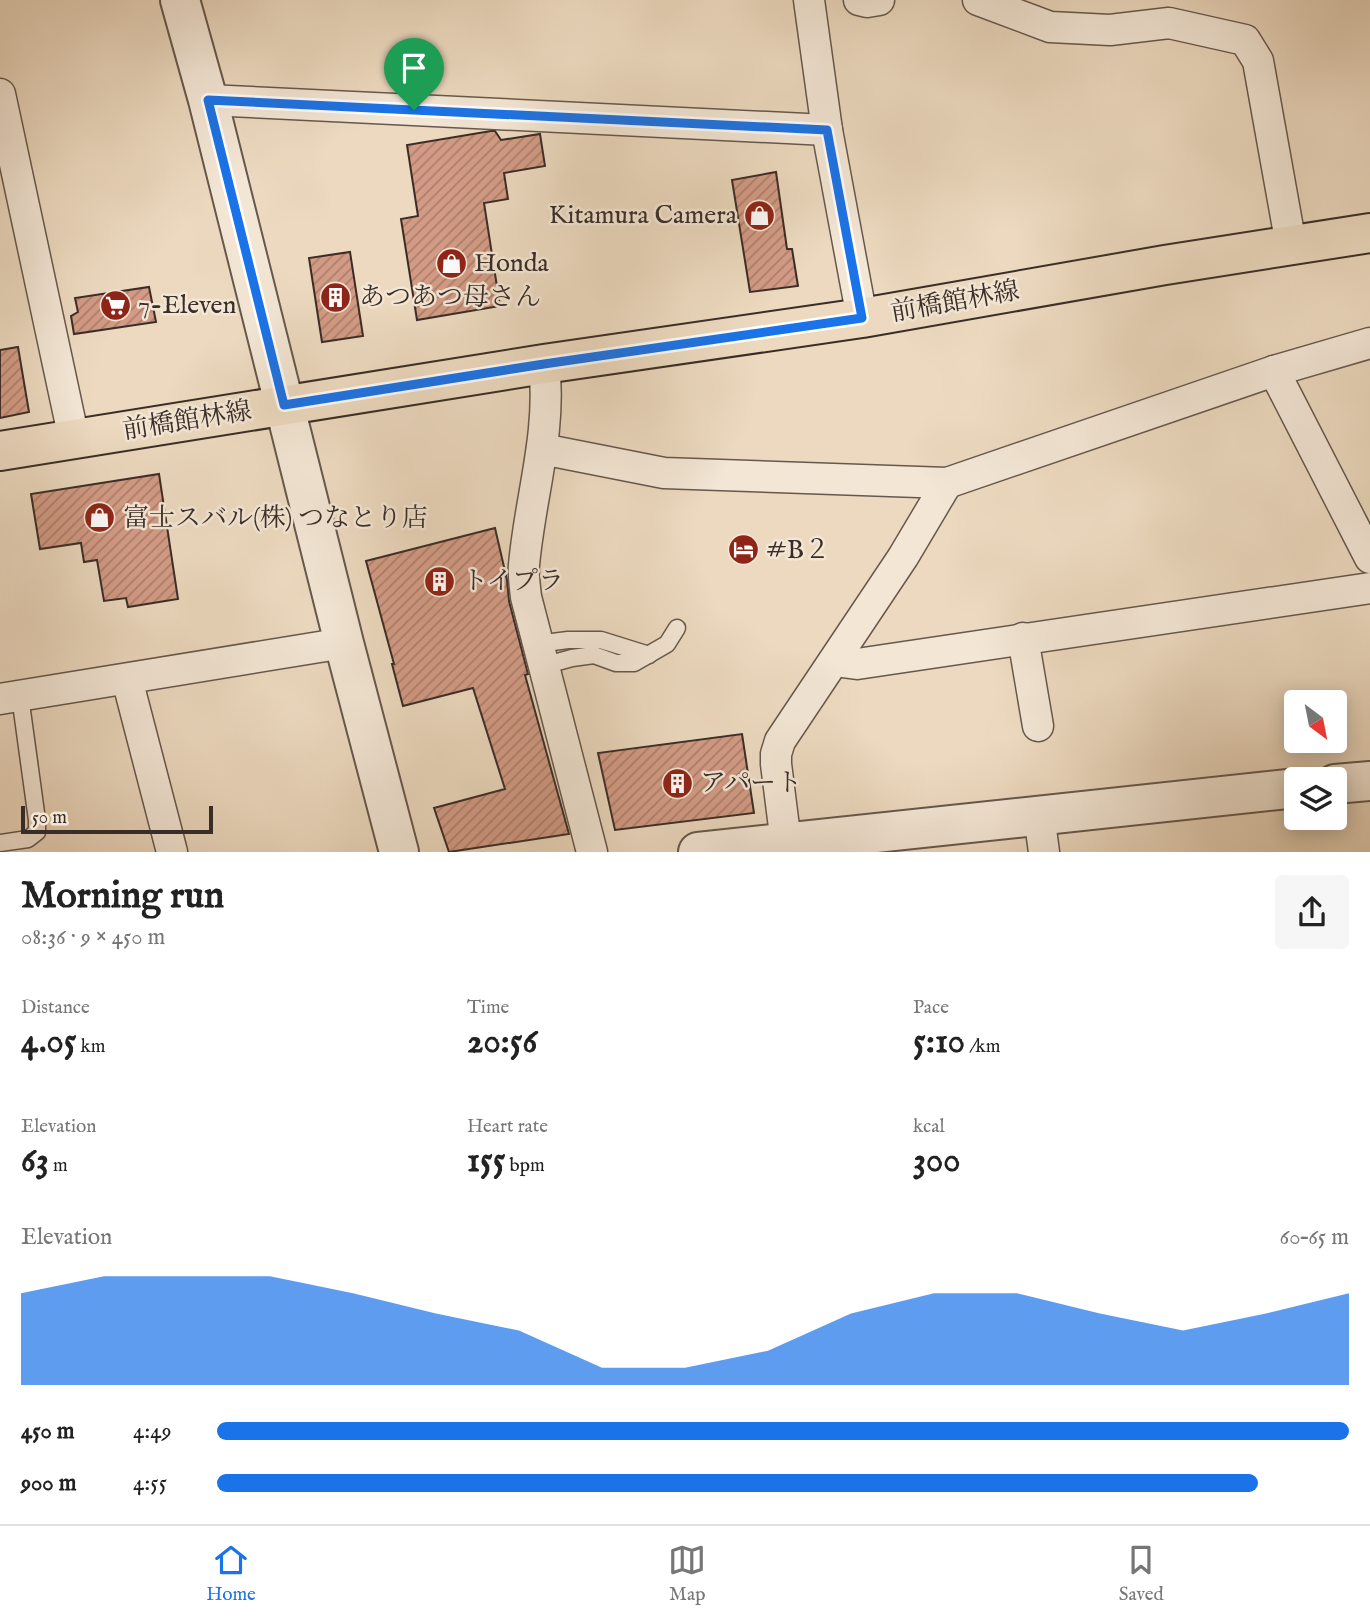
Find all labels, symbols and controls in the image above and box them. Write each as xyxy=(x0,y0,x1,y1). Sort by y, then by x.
pin xyxy=(384,38,444,110)
icon: arrive xyxy=(395,49,433,87)
shop icon: Kitamura Camera xyxy=(743,198,777,232)
place label: Kitamura Camera xyxy=(549,199,738,232)
shop icon: Honda xyxy=(434,246,468,280)
place label: Honda xyxy=(474,247,550,280)
street label: 前橋館林線 xyxy=(888,274,1022,330)
building icon: あつあつ母さん xyxy=(319,280,353,314)
place label: あつあつ母さん xyxy=(359,281,541,314)
supermarket icon: 7-Eleven xyxy=(98,288,132,322)
place label: 7-Eleven xyxy=(138,289,237,322)
street label: 前橋館林線 xyxy=(120,395,254,447)
shop icon: 富士スバル(株) つなとり店 xyxy=(83,501,117,535)
place label: 富士スバル(株) つなとり店 xyxy=(123,502,428,535)
hotel icon: #B２ xyxy=(726,533,760,567)
place label: #B２ xyxy=(766,534,830,567)
building icon: トイプラ xyxy=(422,564,456,598)
place label: トイプラ xyxy=(462,565,564,598)
north arrow xyxy=(1284,690,1348,752)
map controls xyxy=(1284,690,1347,830)
building icon: アパート xyxy=(660,766,694,800)
place label: アパート xyxy=(700,767,802,800)
button: layers xyxy=(1284,767,1347,830)
scale bar xyxy=(21,803,214,835)
text: 50 m xyxy=(32,806,67,830)
text: Morning run xyxy=(21,873,224,921)
button: share xyxy=(1275,875,1349,949)
text: 08:36 · 9 × 450 m xyxy=(21,923,165,952)
text: Distance xyxy=(21,996,90,1020)
text: Time xyxy=(467,996,509,1020)
text: Pace xyxy=(913,996,949,1020)
text: 4.05 xyxy=(21,1020,76,1065)
text: 20:56 xyxy=(467,1020,537,1065)
text: 5:10 xyxy=(913,1020,965,1065)
text: km xyxy=(76,1035,105,1059)
text: /km xyxy=(965,1035,1000,1059)
text: Elevation xyxy=(21,1115,96,1139)
text: Heart rate xyxy=(467,1115,548,1139)
text: kcal xyxy=(913,1115,945,1139)
text: 63 xyxy=(21,1139,49,1184)
text: 155 xyxy=(467,1139,505,1184)
text: 300 xyxy=(913,1139,960,1184)
text: m xyxy=(49,1154,68,1178)
text: bpm xyxy=(505,1154,545,1178)
text: Elevation xyxy=(21,1223,112,1252)
text: 60–65 m xyxy=(1279,1223,1349,1252)
text: 450 m xyxy=(21,1417,75,1446)
text: 4:49 xyxy=(133,1417,172,1446)
text: 900 m xyxy=(21,1469,76,1498)
text: 4:55 xyxy=(133,1469,167,1498)
tab: Home xyxy=(206,1541,256,1607)
tab: Map xyxy=(668,1541,706,1607)
tab: Saved xyxy=(1119,1541,1164,1607)

